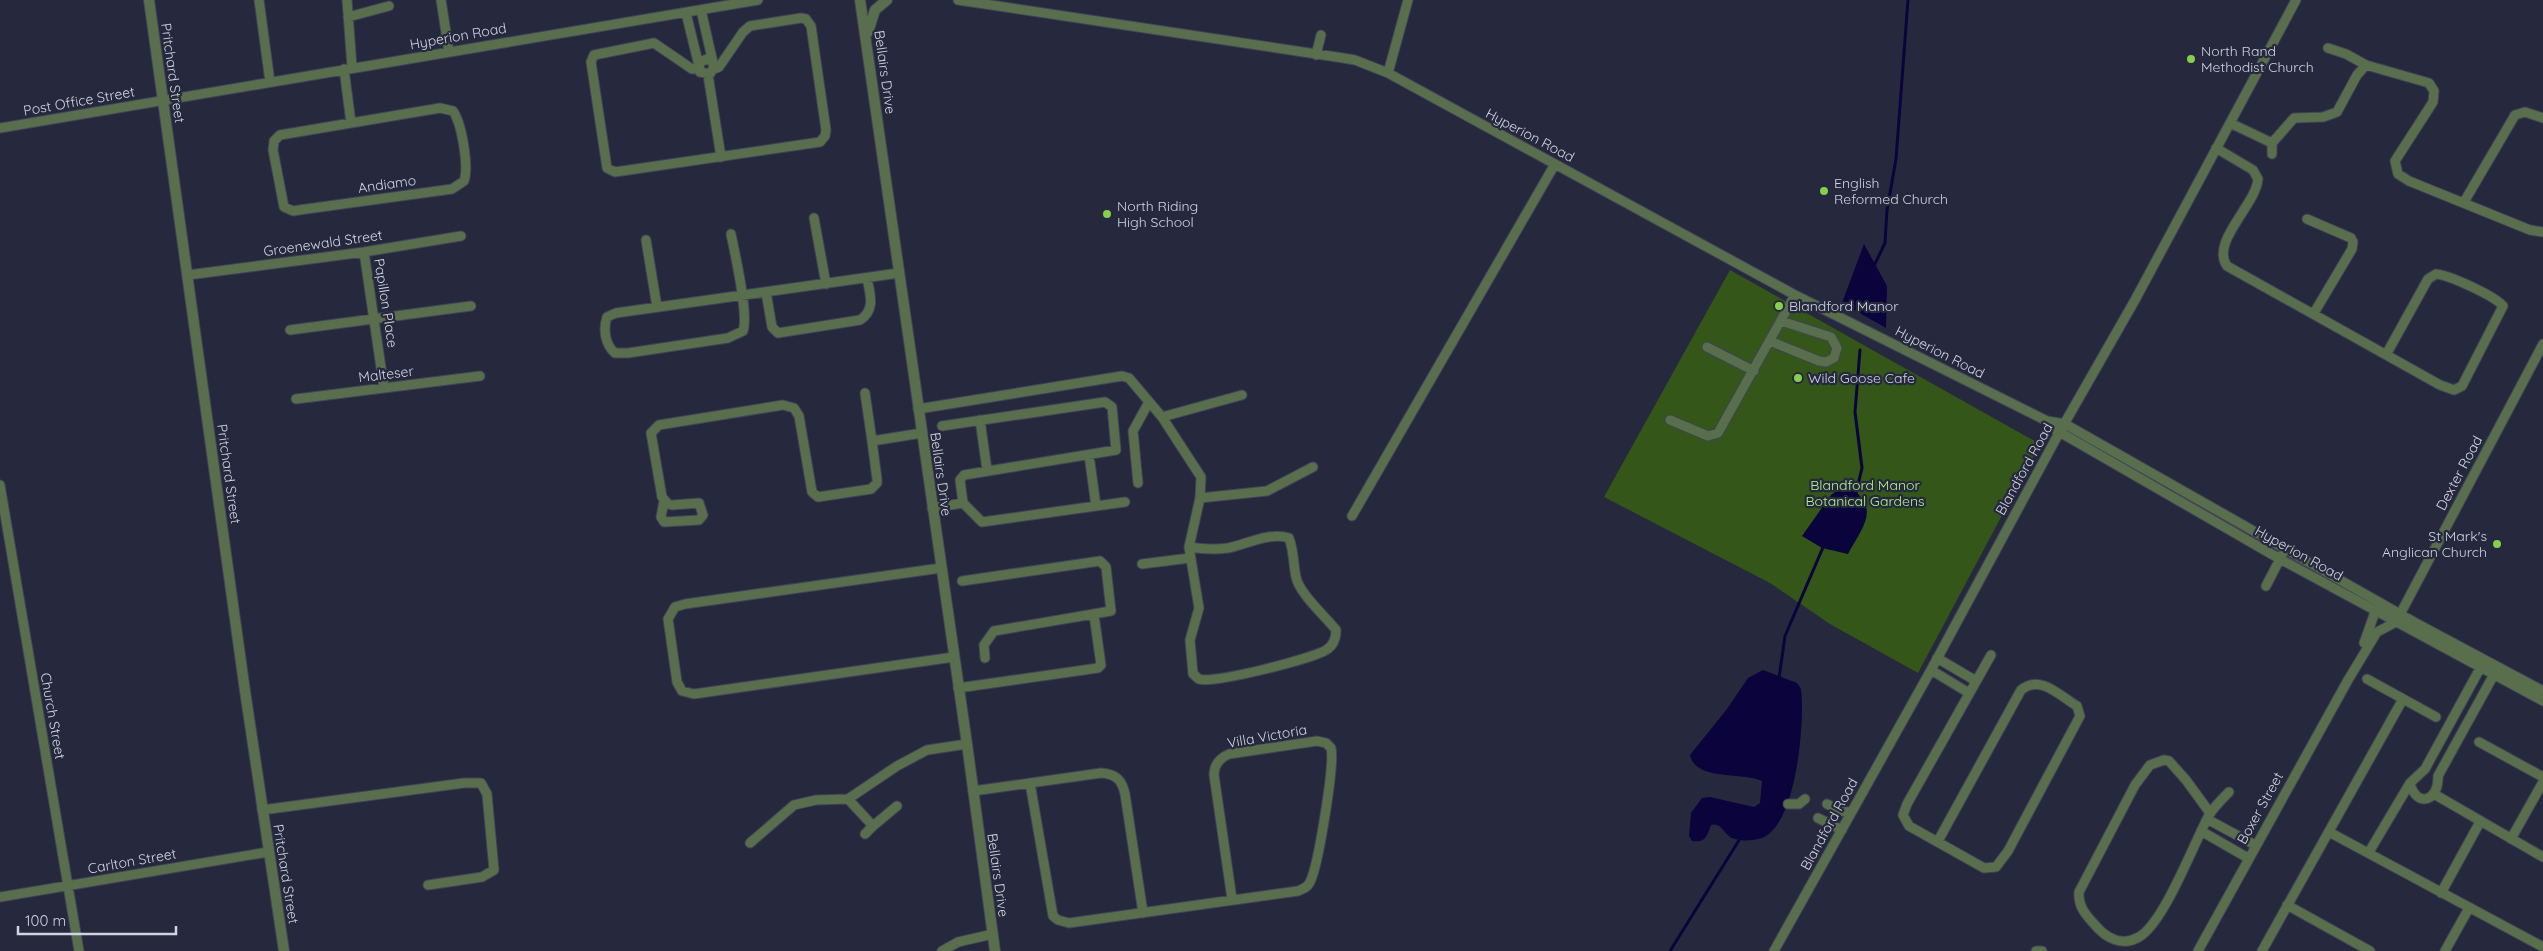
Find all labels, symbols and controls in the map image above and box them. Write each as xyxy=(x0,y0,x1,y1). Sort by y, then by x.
street label: Hyperion Road xyxy=(408,19,508,53)
street label: Pritchard Street xyxy=(157,22,189,124)
street label: Bellairs Drive xyxy=(870,29,900,115)
place label: North Rand Methodist Church xyxy=(2201,42,2314,76)
marker: North Rand Methodist Church xyxy=(2185,53,2197,65)
street label: Post Office Street xyxy=(22,82,136,120)
street label: Hyperion Road xyxy=(1483,104,1577,166)
street label: Andiamo xyxy=(357,171,417,197)
place label: English Reformed Church xyxy=(1834,174,1948,208)
marker: English Reformed Church xyxy=(1818,185,1830,197)
place label: North Riding High School xyxy=(1117,197,1198,231)
marker: North Riding High School xyxy=(1101,208,1113,220)
street label: Groenewald Street xyxy=(262,226,384,260)
street label: Papillon Place xyxy=(370,257,402,349)
place label: Blandford Manor xyxy=(1789,297,1899,315)
marker: Blandford Manor xyxy=(1773,300,1785,312)
street label: Hyperion Road xyxy=(1892,322,1988,382)
street label: Malteser xyxy=(357,362,415,386)
place label: Wild Goose Cafe xyxy=(1808,369,1915,387)
marker: Wild Goose Cafe xyxy=(1792,372,1804,384)
street label: Blandford Road xyxy=(1991,420,2057,518)
street label: Pritchard Street xyxy=(213,423,245,525)
street label: Bellairs Drive xyxy=(926,431,956,517)
street label: Dexter Road xyxy=(2432,433,2486,513)
park label: Blandford Manor Botanical Gardens xyxy=(1805,476,1925,510)
street label: Hyperion Road xyxy=(2252,521,2346,585)
place label: St Mark's Anglican Church xyxy=(2382,527,2487,561)
marker: St Mark's Anglican Church xyxy=(2491,538,2503,550)
street label: Church Street xyxy=(37,671,69,761)
street label: Villa Victoria xyxy=(1226,720,1308,752)
street label: Boxer Street xyxy=(2233,769,2287,847)
street label: Blandford Road xyxy=(1796,775,1862,873)
street label: Pritchard Street xyxy=(269,823,303,925)
street label: Bellairs Drive xyxy=(983,832,1013,918)
street label: Carlton Street xyxy=(86,844,178,878)
scale bar xyxy=(18,904,175,936)
text: 100 m xyxy=(25,911,66,930)

